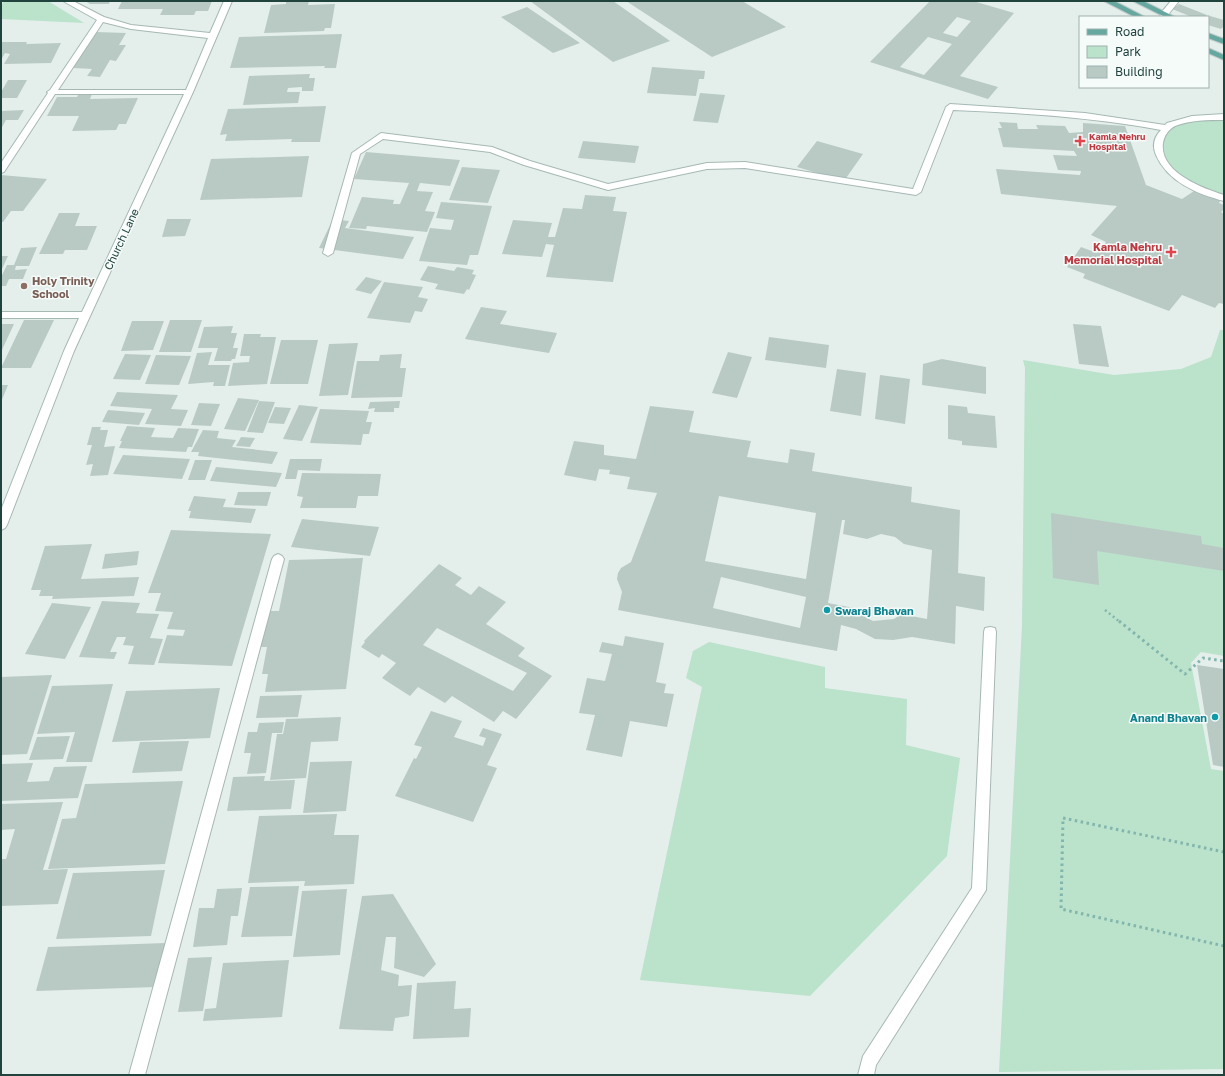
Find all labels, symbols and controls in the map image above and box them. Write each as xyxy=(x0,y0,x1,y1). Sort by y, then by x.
legend xyxy=(1079,16,1209,88)
text: Road xyxy=(1115,24,1144,39)
text: Park xyxy=(1115,44,1141,59)
text: Building xyxy=(1115,64,1163,79)
place label: Kamla Nehru Hospital xyxy=(1089,131,1145,152)
marker: Kamla Nehru Hospital xyxy=(1074,135,1086,147)
street label: Church Lane xyxy=(101,206,141,272)
place label: Kamla Nehru Memorial Hospital xyxy=(1064,240,1162,266)
marker: Kamla Nehru Memorial Hospital xyxy=(1165,246,1177,258)
place label: Holy Trinity School xyxy=(32,274,95,300)
marker: Holy Trinity School xyxy=(19,281,29,291)
place label: Swaraj Bhavan xyxy=(835,604,914,617)
marker: Swaraj Bhavan xyxy=(822,605,832,615)
place label: Anand Bhavan xyxy=(1130,711,1207,724)
marker: Anand Bhavan xyxy=(1210,712,1220,722)

